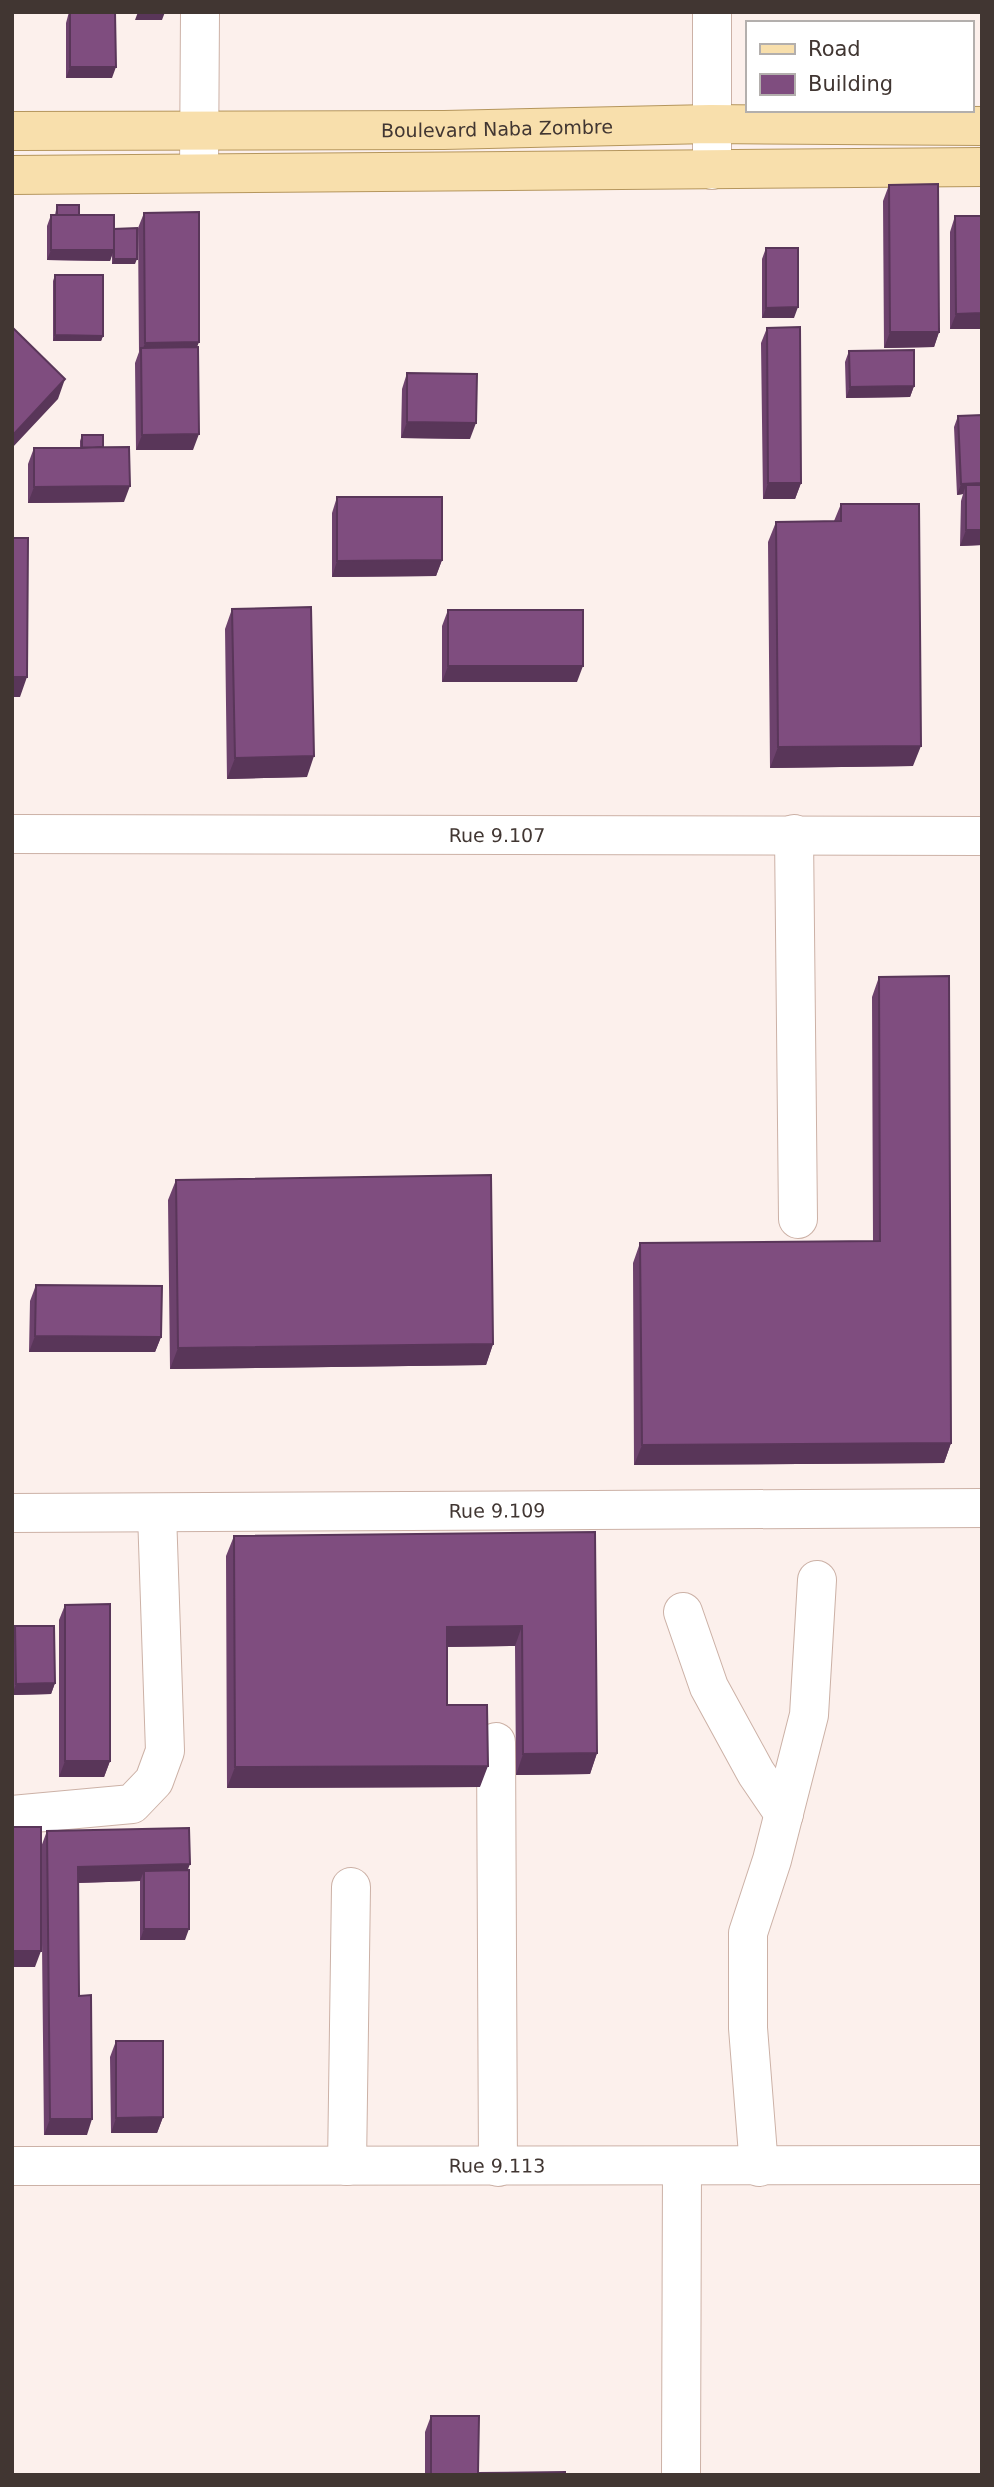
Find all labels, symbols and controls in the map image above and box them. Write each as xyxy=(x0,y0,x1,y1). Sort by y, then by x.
legend xyxy=(746,21,973,112)
text: Road xyxy=(808,37,861,61)
text: Building xyxy=(808,72,893,96)
street label: Boulevard Naba Zombre xyxy=(381,115,613,141)
street label: Rue 9.107 xyxy=(449,824,545,846)
street label: Rue 9.109 xyxy=(449,1499,545,1522)
street label: Rue 9.113 xyxy=(449,2154,545,2177)

